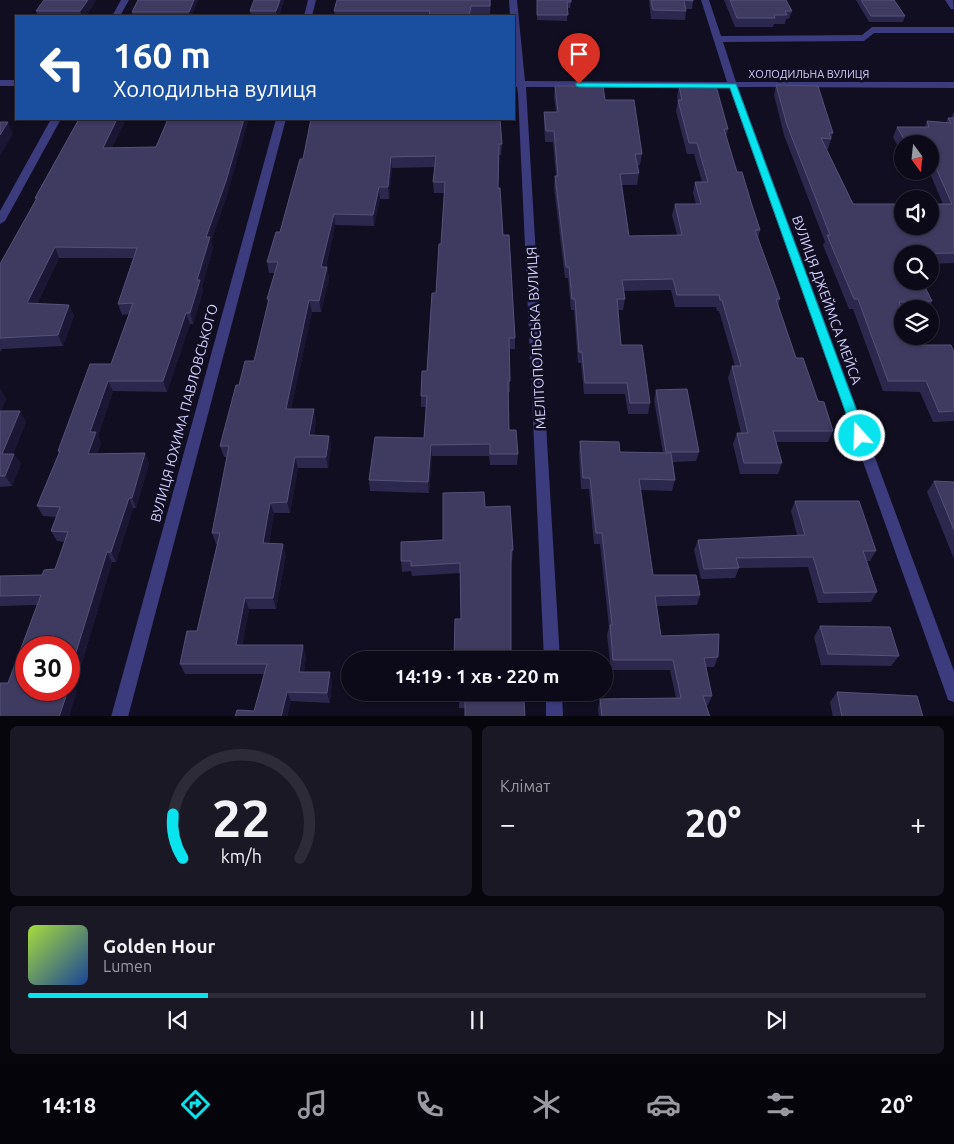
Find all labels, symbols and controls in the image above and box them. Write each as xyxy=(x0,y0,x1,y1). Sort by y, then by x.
pin xyxy=(558,33,600,84)
icon: left xyxy=(30,35,95,100)
text: 160 m xyxy=(113,35,211,75)
icon: arrive xyxy=(565,40,593,68)
street label: ХОЛОДИЛЬНА ВУЛИЦЯ xyxy=(749,68,869,80)
text: Холодильна вулиця xyxy=(113,76,317,101)
north arrow xyxy=(894,135,939,180)
map controls xyxy=(894,135,939,345)
button: sound xyxy=(894,190,939,235)
street label: ВУЛИЦЯ ДЖЕЙМСА МЕЙСА xyxy=(789,213,866,387)
button: search xyxy=(894,245,939,290)
street label: МЕЛІТОПОЛЬСЬКА ВУЛИЦЯ xyxy=(523,246,549,430)
button: layers xyxy=(894,300,939,345)
street label: ВУЛИЦЯ ЮХИМА ПАВЛОВСЬКОГО xyxy=(147,302,221,524)
position arrow xyxy=(833,409,885,461)
speed limit sign: 30 xyxy=(15,636,80,701)
text: 14:19 · 1 хв · 220 m xyxy=(395,665,559,687)
text: Клімат xyxy=(500,777,550,795)
text: 22 xyxy=(212,789,270,847)
text: 20° xyxy=(685,802,741,844)
text: − xyxy=(500,808,516,839)
text: + xyxy=(910,808,926,839)
text: km/h xyxy=(220,846,262,866)
text: Golden Hour xyxy=(103,935,215,957)
text: Lumen xyxy=(103,957,152,975)
icon: previous xyxy=(164,1006,192,1034)
icon: pause xyxy=(463,1006,491,1034)
icon: next xyxy=(762,1006,790,1034)
icon: directions xyxy=(178,1087,213,1122)
icon: music xyxy=(295,1087,330,1122)
icon: phone xyxy=(412,1087,447,1122)
icon: climate xyxy=(529,1087,564,1122)
icon: car xyxy=(646,1087,681,1122)
icon: filters xyxy=(763,1087,798,1122)
text: 14:18 xyxy=(41,1092,96,1117)
text: 20° xyxy=(880,1092,913,1117)

